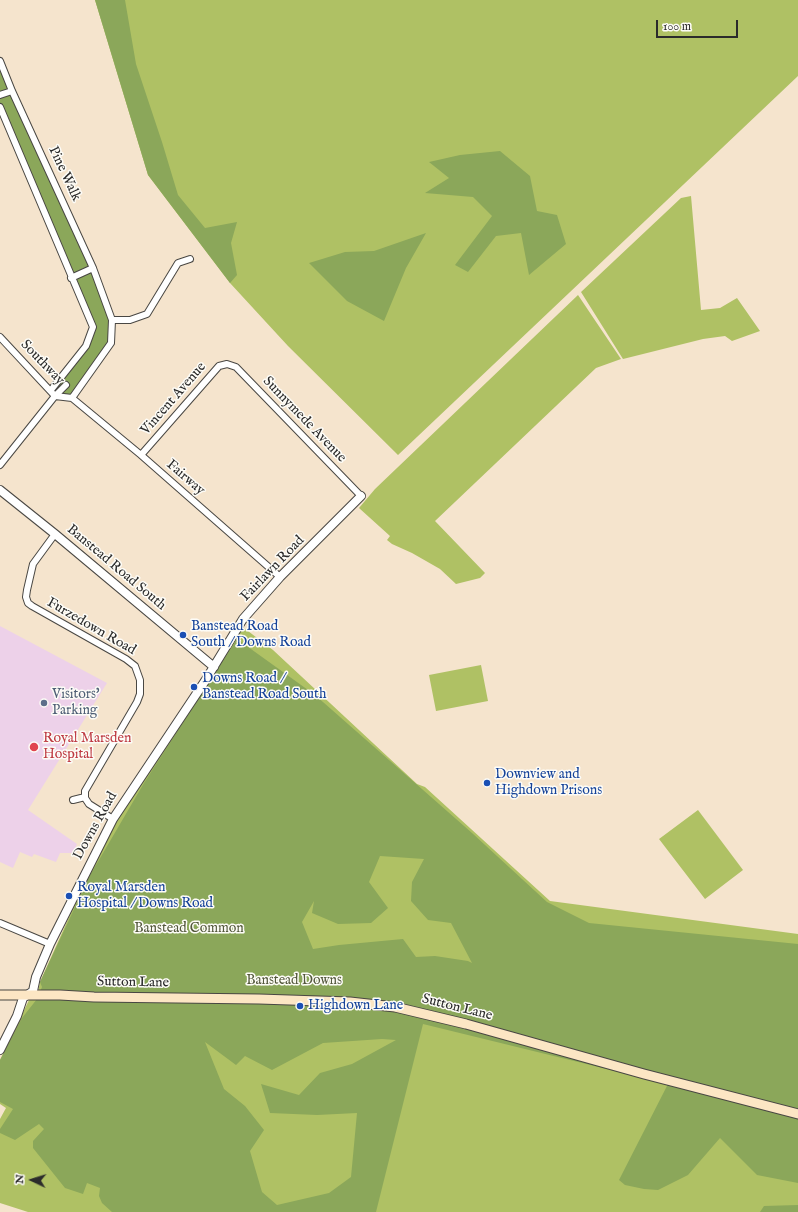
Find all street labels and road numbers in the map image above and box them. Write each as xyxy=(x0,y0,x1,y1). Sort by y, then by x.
street label: Pine Walk xyxy=(44,144,84,204)
street label: Southway xyxy=(17,337,67,389)
street label: Vincent Avenue xyxy=(138,359,210,439)
street label: Sunnymede Avenue xyxy=(259,374,349,466)
street label: Fairway xyxy=(162,457,208,499)
street label: Banstead Road South xyxy=(63,522,169,614)
street label: Fairlawn Road xyxy=(238,533,308,605)
street label: Furzedown Road xyxy=(43,595,139,659)
street label: Downs Road xyxy=(70,789,122,863)
street label: Sutton Lane xyxy=(97,974,169,992)
street label: Sutton Lane xyxy=(420,991,494,1025)

